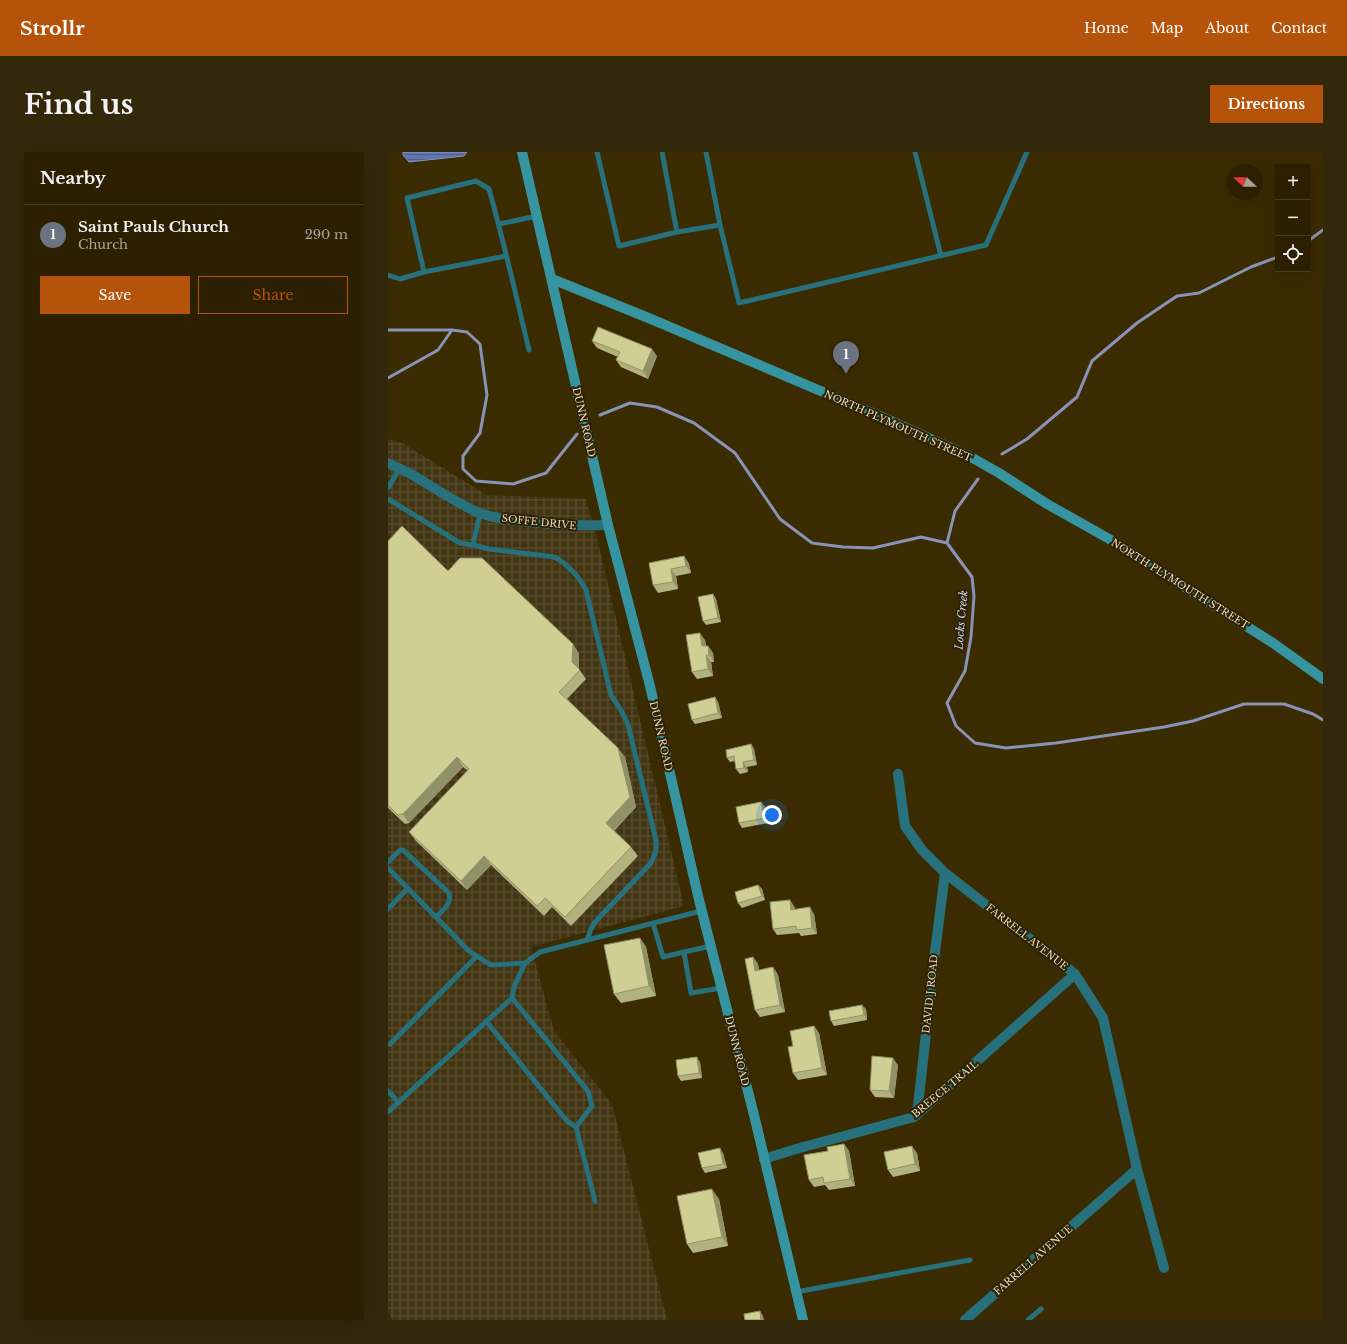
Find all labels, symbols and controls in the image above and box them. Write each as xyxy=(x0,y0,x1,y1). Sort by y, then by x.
text: Strollr xyxy=(20,17,85,40)
text: Home xyxy=(1084,19,1129,37)
text: Map xyxy=(1151,19,1183,37)
text: About xyxy=(1205,19,1249,37)
text: Contact xyxy=(1271,19,1327,37)
button: Directions xyxy=(1210,85,1323,123)
text: Find us xyxy=(24,87,134,122)
north arrow xyxy=(1227,164,1263,200)
map controls xyxy=(1275,164,1311,272)
button: + xyxy=(1275,164,1311,200)
text: Nearby xyxy=(40,168,106,189)
button: − xyxy=(1275,200,1311,236)
text: Saint Pauls Church xyxy=(78,217,229,236)
text: 1 xyxy=(50,226,56,243)
text: 290 m xyxy=(305,226,348,243)
text: Church xyxy=(78,236,128,253)
button: locate xyxy=(1275,236,1311,272)
button: Save xyxy=(40,276,190,314)
button: Share xyxy=(198,276,348,314)
pin: 1 xyxy=(833,341,859,374)
street label: DUNN ROAD xyxy=(570,386,598,459)
street label: NORTH PLYMOUTH STREET xyxy=(822,387,974,465)
street label: SOFFE DRIVE xyxy=(501,512,577,532)
street label: NORTH PLYMOUTH STREET xyxy=(1109,536,1251,632)
water label: Locks Creek xyxy=(951,589,971,651)
street label: DUNN ROAD xyxy=(647,700,675,773)
your location xyxy=(762,805,782,825)
street label: FARRELL AVENUE xyxy=(983,901,1071,973)
street label: DAVID J ROAD xyxy=(919,954,941,1034)
street label: DUNN ROAD xyxy=(722,1015,752,1087)
street label: BREECE TRAIL xyxy=(909,1057,981,1121)
street label: FARRELL AVENUE xyxy=(991,1222,1075,1298)

